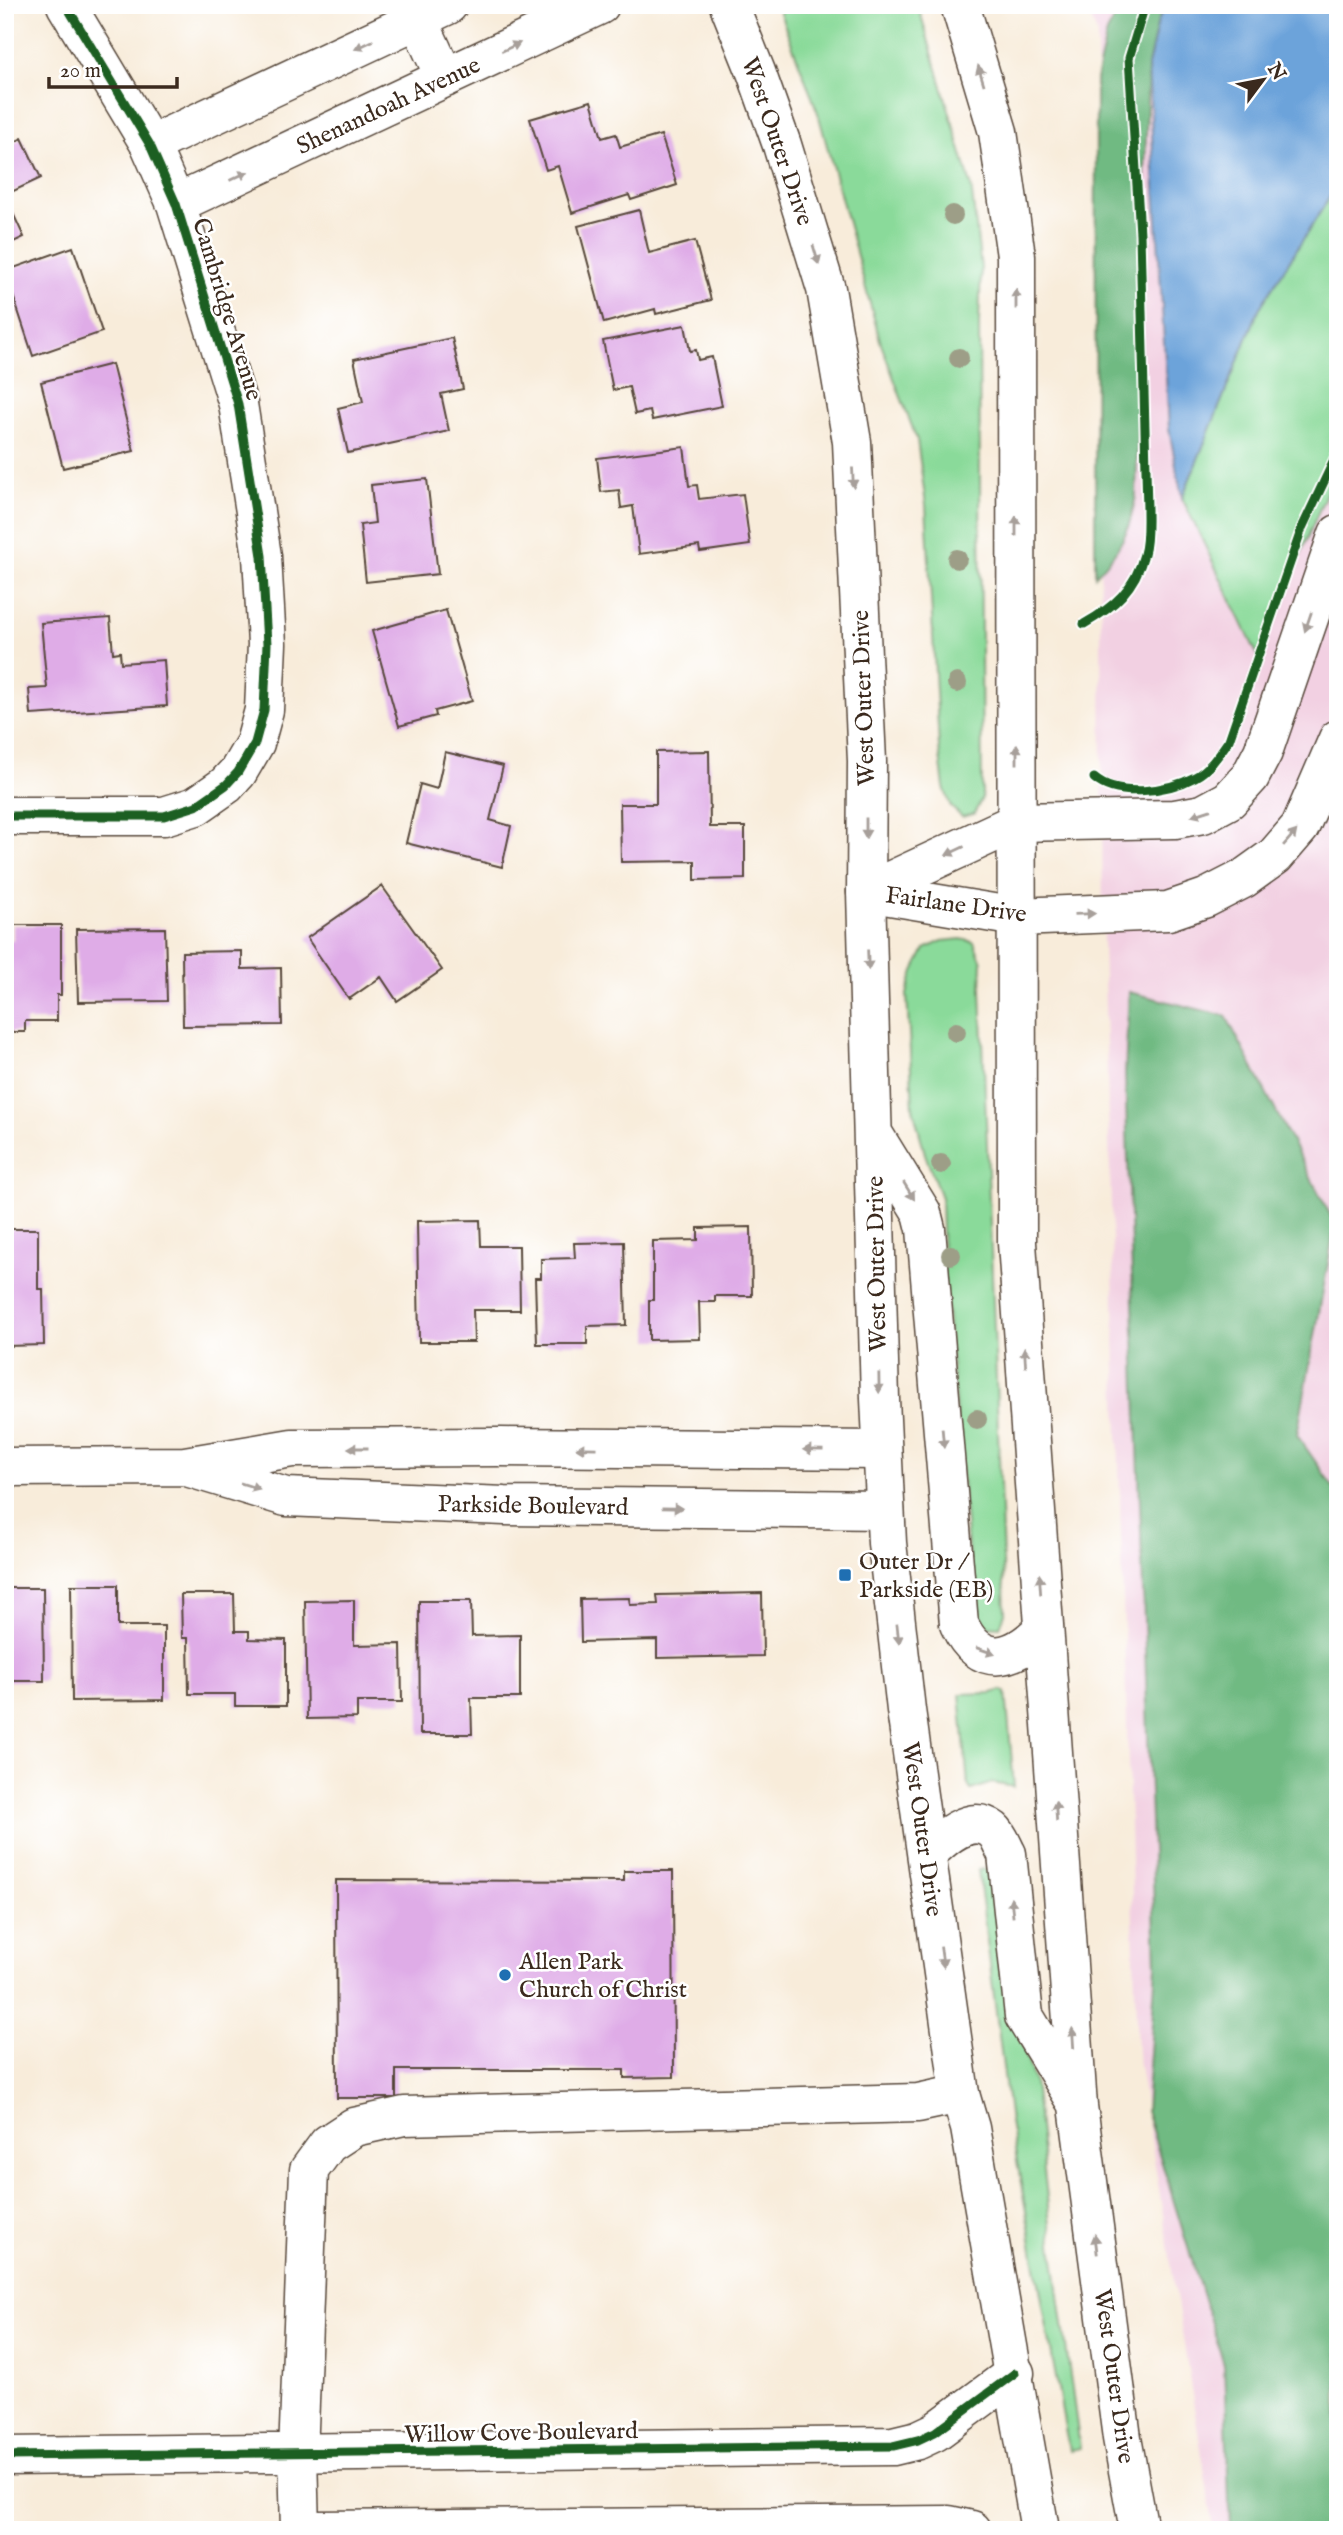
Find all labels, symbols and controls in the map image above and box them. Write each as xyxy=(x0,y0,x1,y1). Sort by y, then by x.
one-way arrow xyxy=(354,39,374,50)
one-way arrow xyxy=(500,42,521,53)
scale bar xyxy=(49,46,177,90)
north arrow xyxy=(1228,46,1298,116)
street label: Shenandoah Avenue xyxy=(292,50,486,163)
street label: West Outer Drive xyxy=(733,53,820,230)
text: 20 m xyxy=(60,58,101,85)
text: N xyxy=(1261,58,1291,86)
one-way arrow xyxy=(975,65,985,86)
one-way arrow xyxy=(228,171,249,182)
street label: Cambridge Avenue xyxy=(184,214,269,404)
one-way arrow xyxy=(811,244,821,265)
one-way arrow xyxy=(1010,288,1022,310)
one-way arrow xyxy=(848,468,859,490)
one-way arrow xyxy=(1010,515,1022,537)
street label: West Outer Drive xyxy=(846,609,883,787)
one-way arrow xyxy=(1302,612,1313,633)
one-way arrow xyxy=(1011,743,1023,765)
one-way arrow xyxy=(1191,808,1212,818)
one-way arrow xyxy=(860,817,872,839)
one-way arrow xyxy=(1282,829,1298,847)
one-way arrow xyxy=(945,845,965,857)
street label: Fairlane Drive xyxy=(883,880,1028,931)
one-way arrow xyxy=(1074,908,1096,919)
one-way arrow xyxy=(862,949,874,971)
street label: West Outer Drive xyxy=(860,1176,895,1352)
one-way arrow xyxy=(902,1182,915,1201)
one-way arrow xyxy=(1019,1346,1030,1368)
one-way arrow xyxy=(874,1372,885,1394)
one-way arrow xyxy=(938,1427,949,1449)
one-way arrow xyxy=(347,1442,369,1454)
one-way arrow xyxy=(575,1442,597,1454)
one-way arrow xyxy=(802,1444,824,1456)
one-way arrow xyxy=(240,1482,261,1492)
street label: Parkside Boulevard xyxy=(437,1489,629,1524)
one-way arrow xyxy=(661,1502,683,1513)
place label: Outer Dr / Parkside (EB) xyxy=(859,1547,993,1606)
marker: Outer Dr / Parkside (EB) xyxy=(837,1567,853,1583)
one-way arrow xyxy=(1034,1573,1045,1595)
one-way arrow xyxy=(893,1623,904,1645)
one-way arrow xyxy=(976,1646,997,1657)
street label: West Outer Drive xyxy=(894,1740,949,1919)
one-way arrow xyxy=(1051,1800,1062,1822)
one-way arrow xyxy=(1007,1896,1018,1918)
one-way arrow xyxy=(936,1946,947,1968)
place label: Allen Park Church of Christ xyxy=(518,1947,687,2006)
marker: Allen Park Church of Christ xyxy=(497,1967,513,1983)
one-way arrow xyxy=(1067,2027,1078,2049)
one-way arrow xyxy=(1091,2233,1102,2255)
street label: West Outer Drive xyxy=(1086,2287,1141,2466)
street label: Willow Cove Boulevard xyxy=(404,2416,638,2451)

